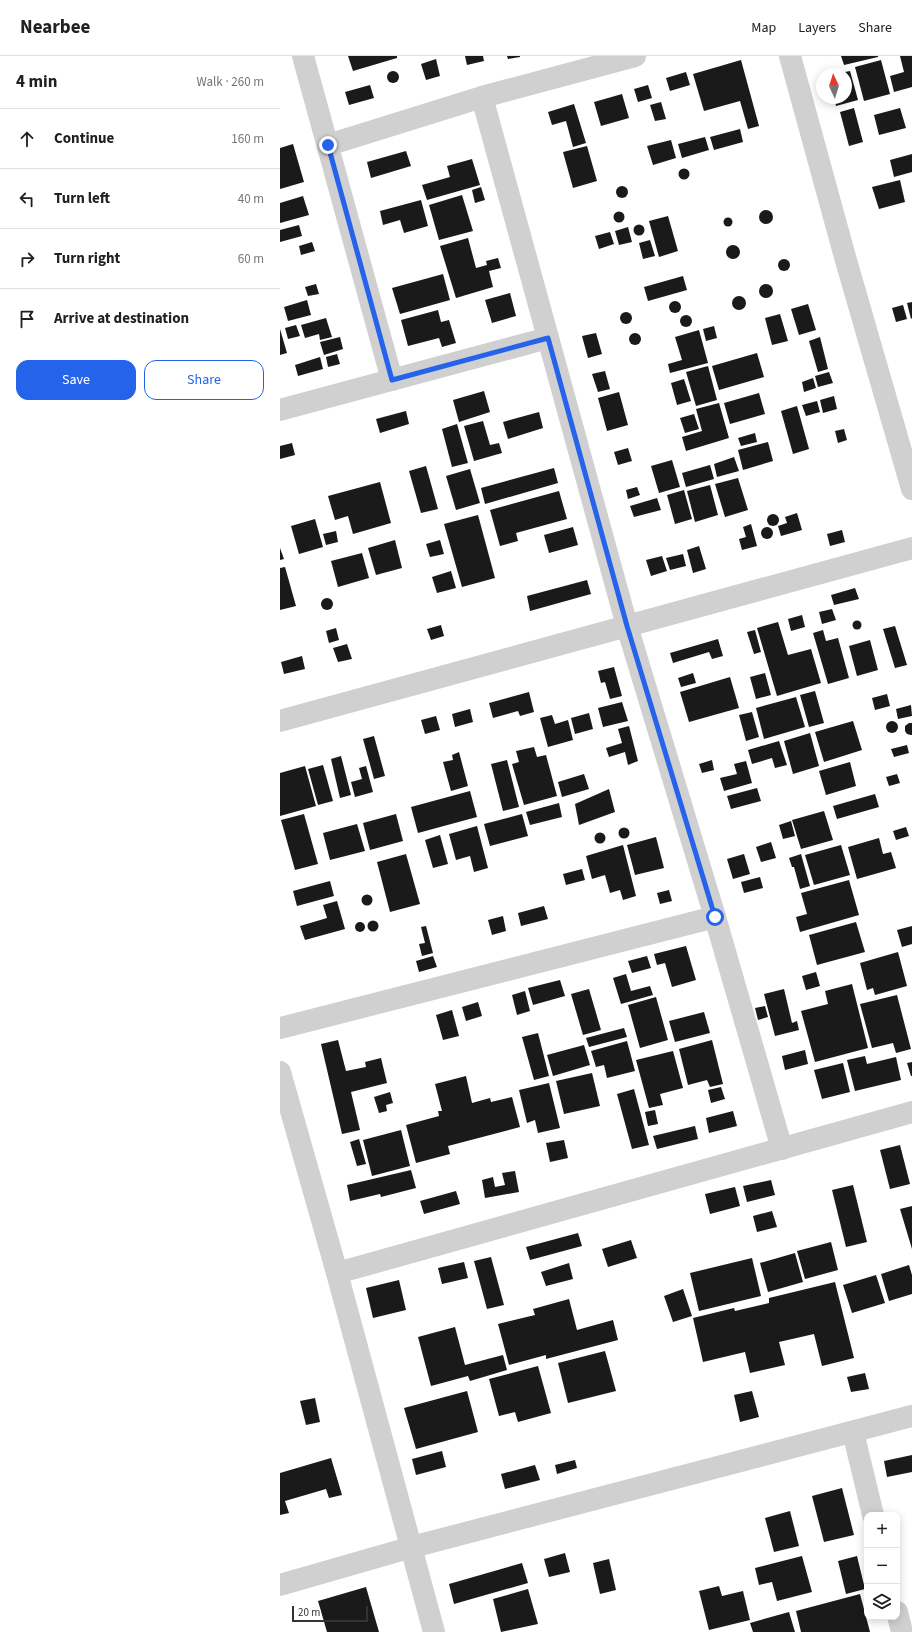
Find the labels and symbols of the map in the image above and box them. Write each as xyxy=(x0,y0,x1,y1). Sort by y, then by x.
north arrow xyxy=(816,68,852,104)
route end xyxy=(319,136,337,154)
route start xyxy=(706,908,724,926)
scale bar xyxy=(292,1604,368,1623)

